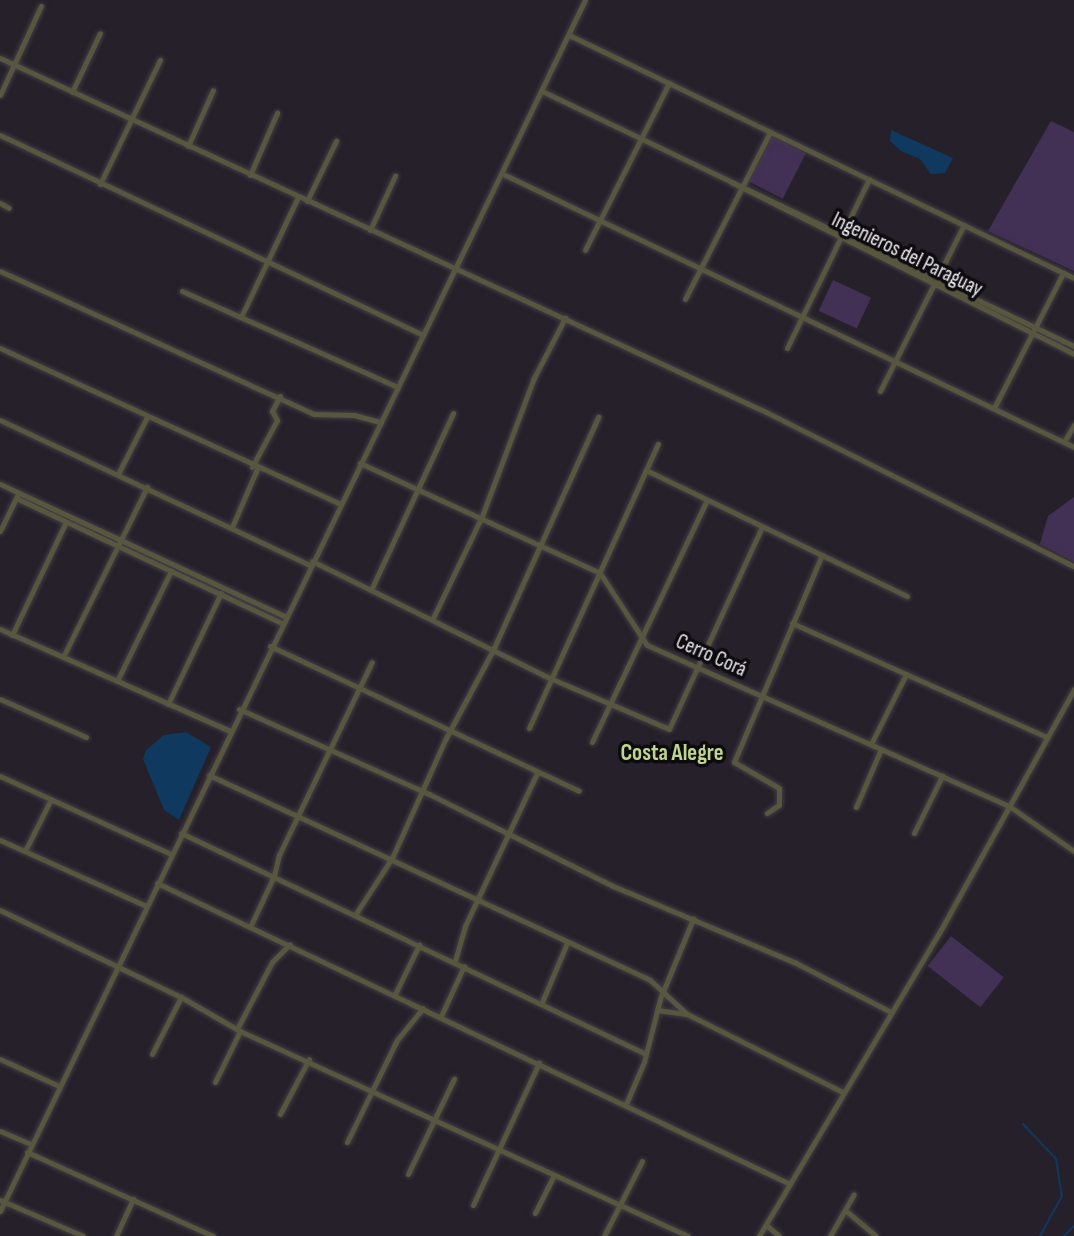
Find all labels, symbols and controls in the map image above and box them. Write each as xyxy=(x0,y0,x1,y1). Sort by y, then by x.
street label: Ingenieros del Paraguay xyxy=(827,208,987,302)
street label: Cerro Corá xyxy=(672,629,750,683)
district label: Costa Alegre xyxy=(620,739,724,767)

